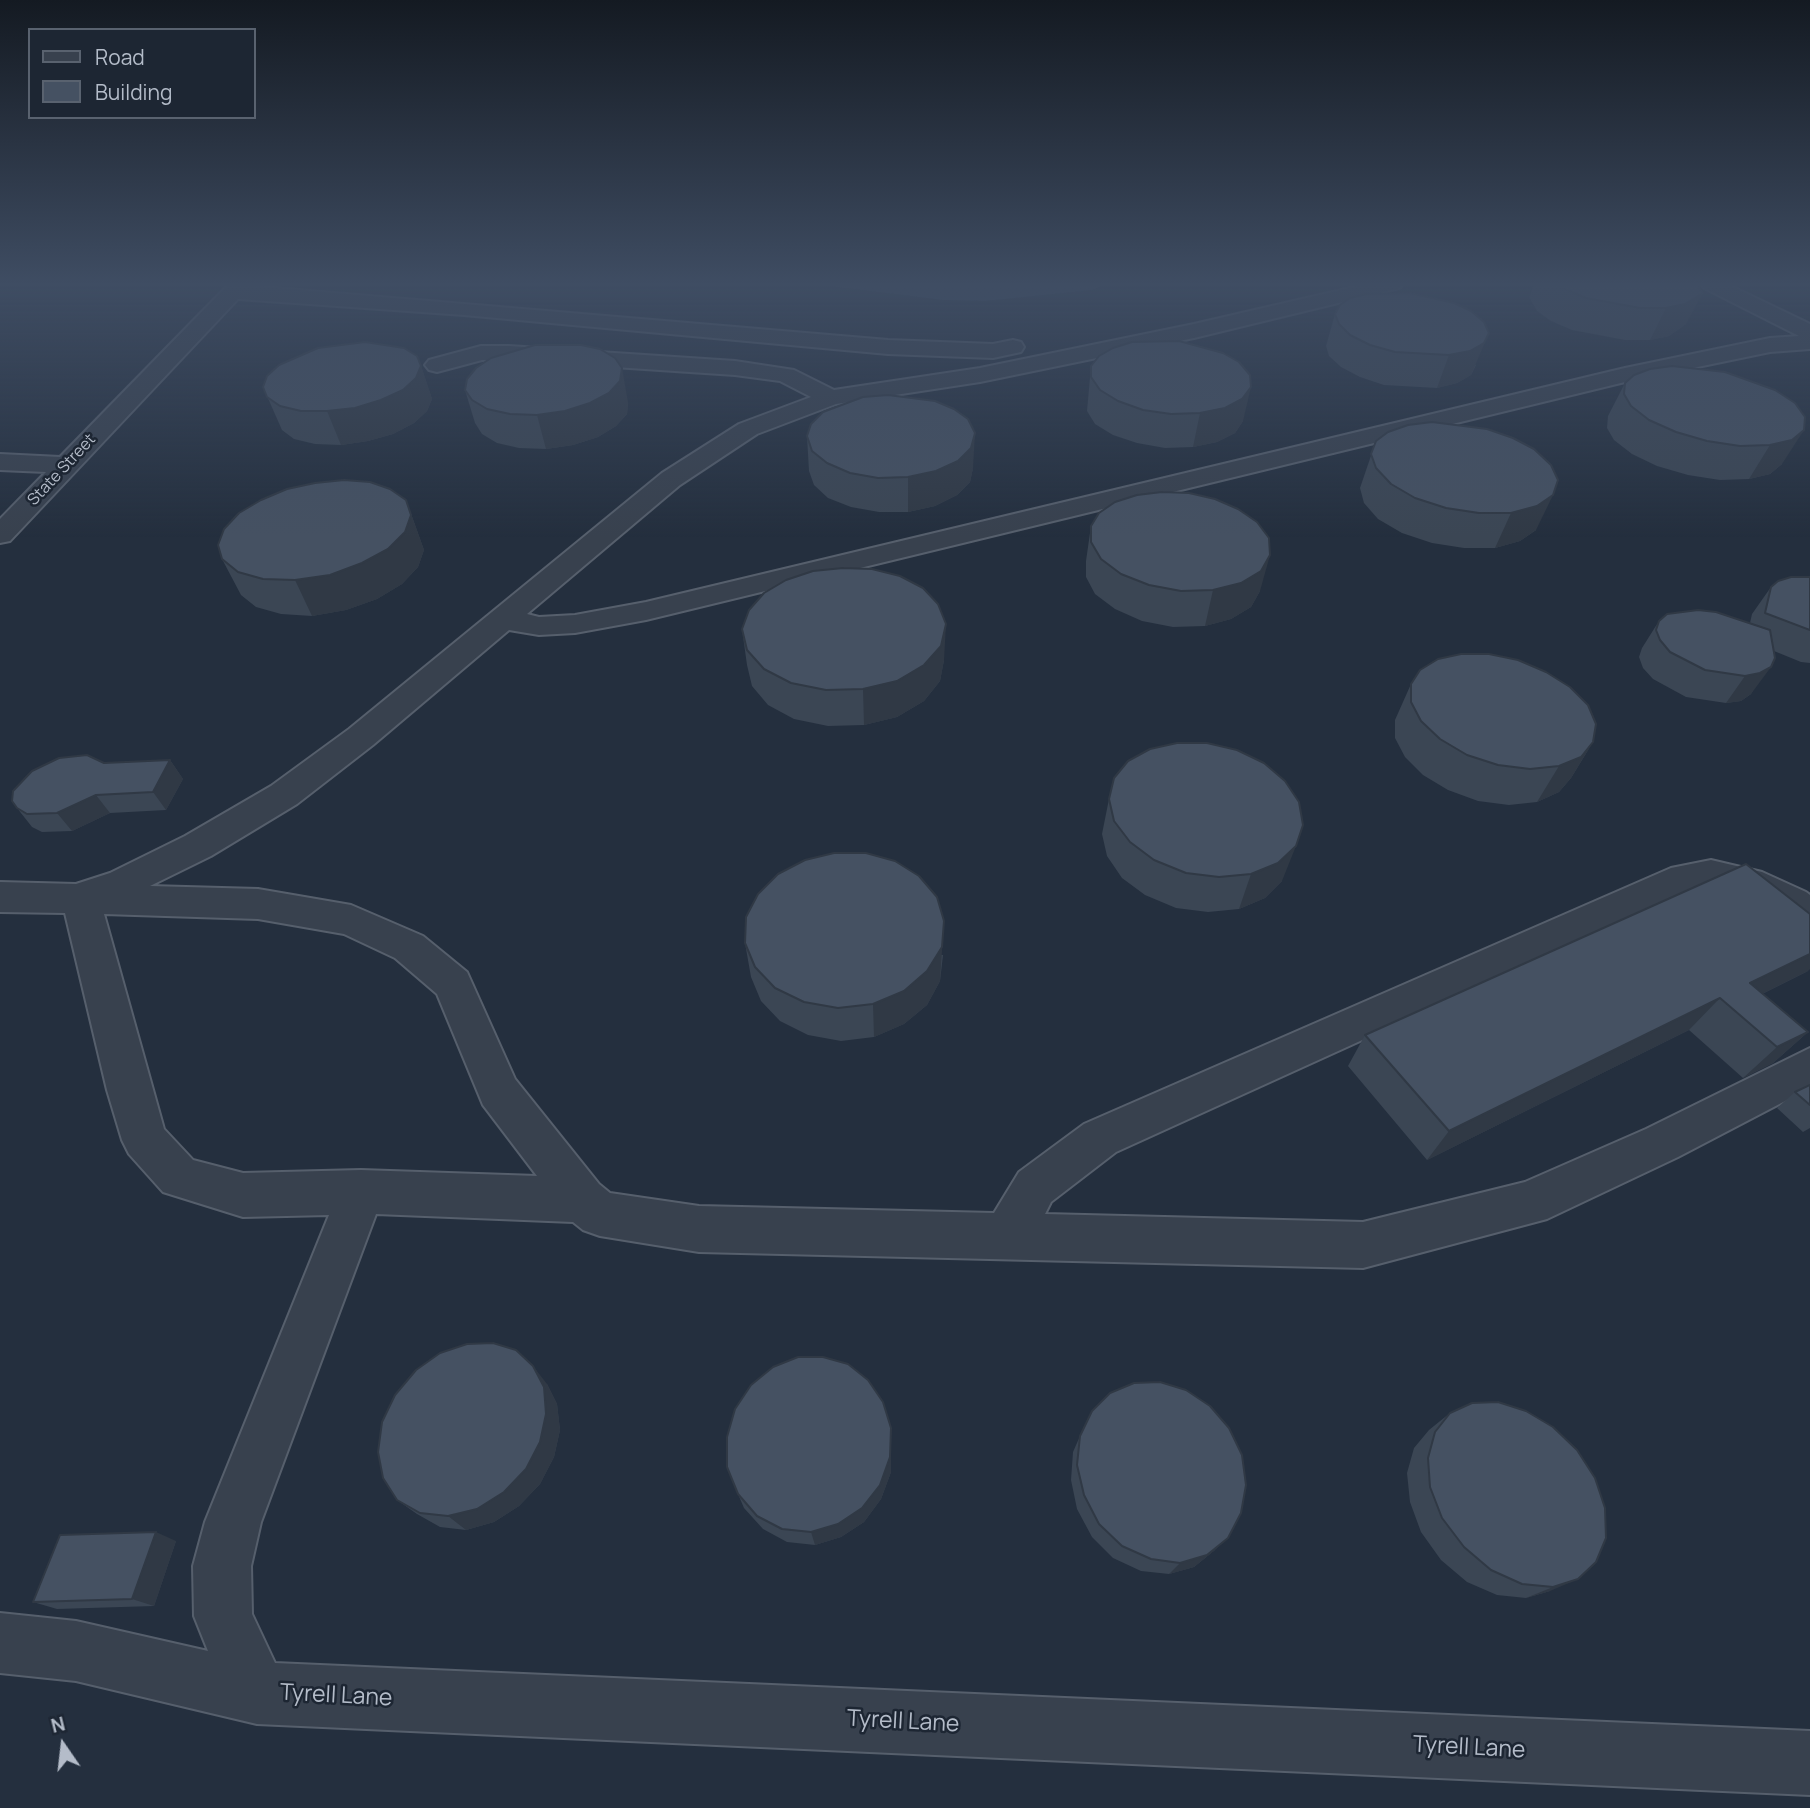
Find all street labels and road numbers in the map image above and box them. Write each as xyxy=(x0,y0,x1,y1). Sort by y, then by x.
street label: State Street xyxy=(24,430,100,510)
street label: Tyrell Lane xyxy=(279,1679,393,1713)
street label: Tyrell Lane xyxy=(846,1705,960,1739)
street label: Tyrell Lane xyxy=(1412,1731,1526,1765)

